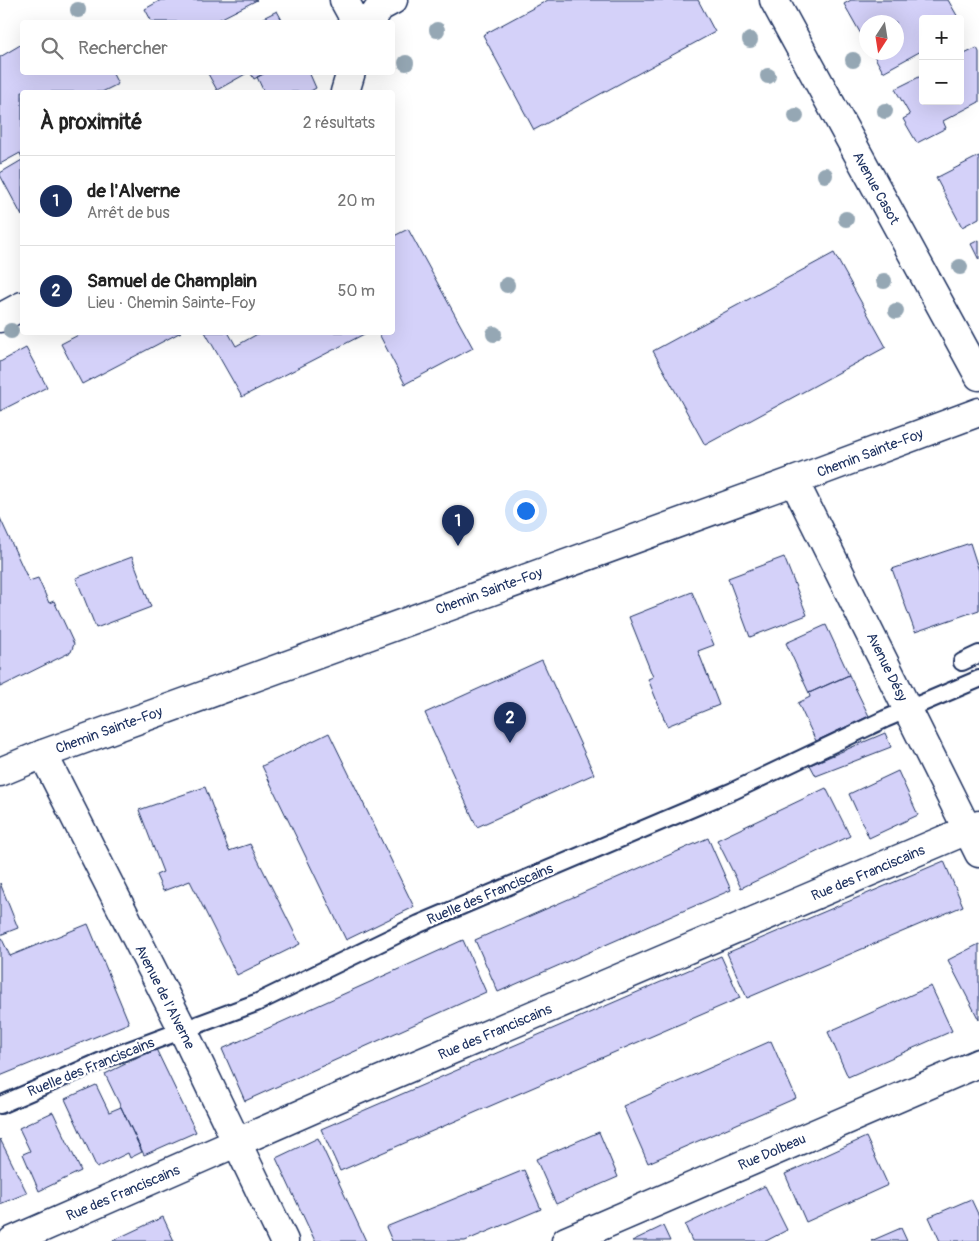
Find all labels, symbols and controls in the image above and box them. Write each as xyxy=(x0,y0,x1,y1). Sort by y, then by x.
north arrow xyxy=(859,15,904,60)
map controls xyxy=(919,15,964,105)
button: + xyxy=(919,15,964,60)
search box xyxy=(20,20,395,75)
icon: search xyxy=(38,34,66,62)
text: Rechercher xyxy=(78,36,168,60)
button: − xyxy=(919,60,964,105)
text: À proximité xyxy=(40,109,143,136)
text: 2 résultats xyxy=(303,113,375,133)
street label: Avenue Casot xyxy=(849,149,903,228)
text: de l'Alverne xyxy=(87,179,180,203)
text: 1 xyxy=(53,191,59,211)
text: 20 m xyxy=(337,191,375,211)
text: Arrêt de bus xyxy=(87,203,170,223)
text: Samuel de Champlain xyxy=(87,269,257,293)
text: 2 xyxy=(52,281,60,301)
text: 50 m xyxy=(338,281,375,301)
text: Lieu · Chemin Sainte-Foy xyxy=(87,293,255,313)
street label: Chemin Sainte-Foy xyxy=(815,425,925,481)
your location xyxy=(513,498,539,524)
pin: 1 xyxy=(442,505,474,546)
street label: Chemin Sainte-Foy xyxy=(433,564,545,618)
street label: Avenue Désy xyxy=(863,630,911,704)
pin: 2 xyxy=(494,702,526,743)
street label: Chemin Sainte-Foy xyxy=(53,703,165,757)
street label: Rue des Franciscains xyxy=(809,841,928,905)
street label: Ruelle des Franciscains xyxy=(425,860,556,928)
street label: Avenue de l'Alverne xyxy=(131,942,199,1052)
street label: Rue des Franciscains xyxy=(436,1000,555,1064)
street label: Ruelle des Franciscains xyxy=(25,1034,157,1100)
street label: Rue Dolbeau xyxy=(736,1130,808,1174)
street label: Rue des Franciscains xyxy=(64,1161,183,1225)

